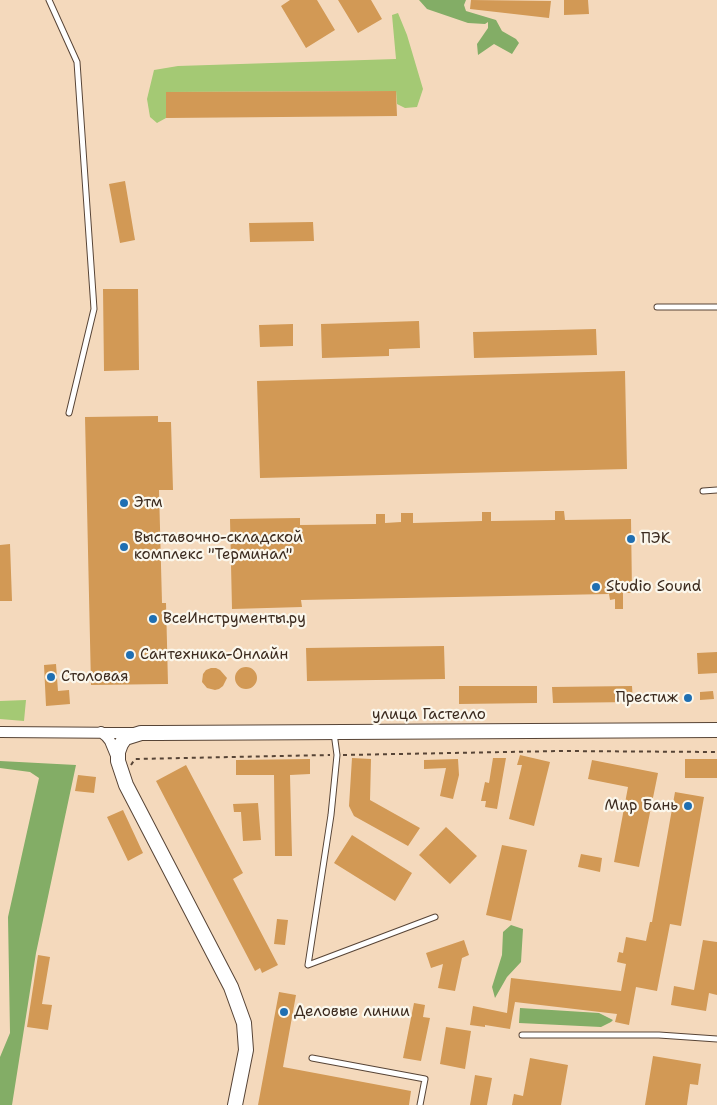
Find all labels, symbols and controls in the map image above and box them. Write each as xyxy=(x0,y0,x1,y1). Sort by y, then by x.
place label: Этм xyxy=(134,494,162,512)
marker: Этм xyxy=(118,497,130,509)
place label: Выставочно-складской комплекс "Терминал" xyxy=(134,529,303,564)
place label: ПЭК xyxy=(641,530,670,548)
marker: ПЭК xyxy=(625,533,637,545)
marker: Выставочно-складской комплекс "Терминал" xyxy=(118,541,130,553)
place label: Studio Sound xyxy=(606,578,701,596)
marker: Studio Sound xyxy=(590,581,602,593)
place label: ВсеИнструменты.ру xyxy=(163,610,306,628)
marker: ВсеИнструменты.ру xyxy=(147,613,159,625)
place label: Сантехника-Онлайн xyxy=(140,646,288,664)
marker: Сантехника-Онлайн xyxy=(124,649,136,661)
place label: Столовая xyxy=(61,668,128,686)
marker: Столовая xyxy=(45,671,57,683)
place label: Престиж xyxy=(616,689,678,707)
marker: Престиж xyxy=(682,692,694,704)
street label: улица Гастелло xyxy=(372,706,486,724)
place label: Мир Бань xyxy=(605,797,678,815)
marker: Мир Бань xyxy=(682,800,694,812)
place label: Деловые линии xyxy=(294,1003,410,1021)
marker: Деловые линии xyxy=(278,1006,290,1018)

